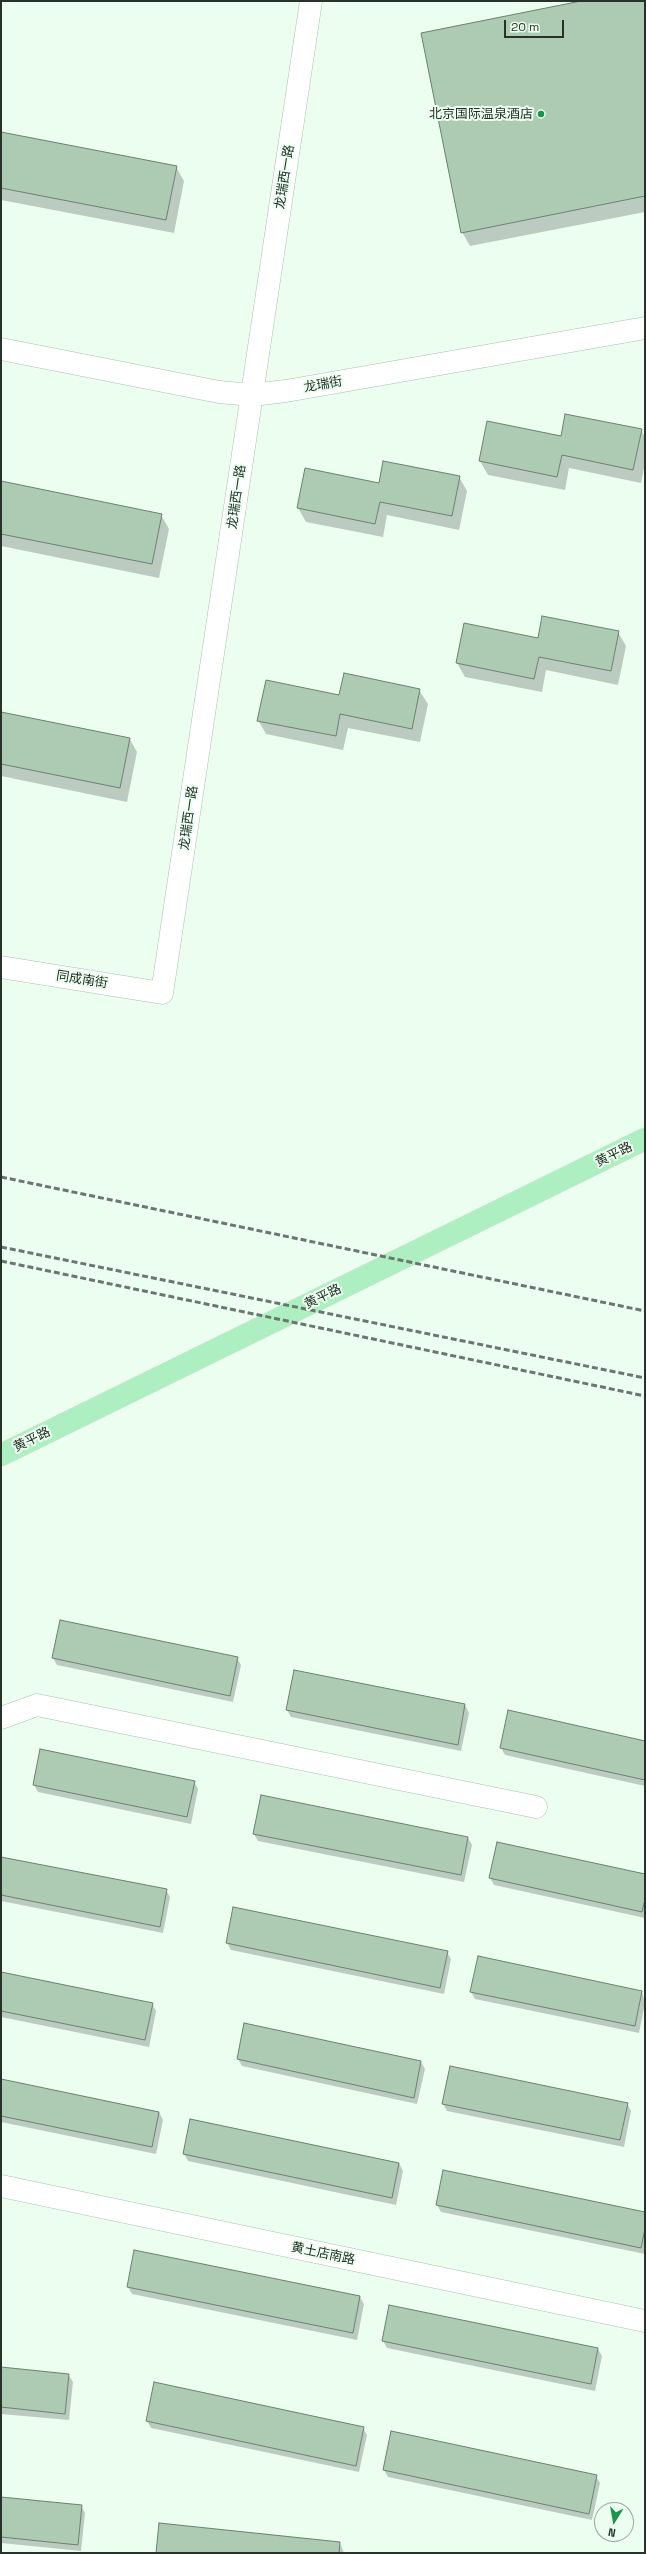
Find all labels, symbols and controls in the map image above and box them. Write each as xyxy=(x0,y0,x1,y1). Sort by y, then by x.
scale bar xyxy=(506,12,566,38)
text: 20 m xyxy=(511,19,539,35)
place label: 北京国际温泉酒店 xyxy=(429,106,533,122)
marker: 北京国际温泉酒店 xyxy=(536,109,546,119)
street label: 龙瑞西一路 xyxy=(272,144,298,210)
street label: 龙瑞街 xyxy=(302,374,344,396)
street label: 龙瑞西一路 xyxy=(225,464,249,530)
street label: 龙瑞西一路 xyxy=(177,785,201,851)
street label: 同成南街 xyxy=(55,968,109,992)
street label: 黄平路 xyxy=(593,1139,635,1171)
street label: 黄平路 xyxy=(302,1281,344,1313)
street label: 黄平路 xyxy=(11,1424,53,1456)
street label: 黄土店南路 xyxy=(290,2240,356,2268)
north arrow xyxy=(594,2502,634,2542)
text: N xyxy=(607,2525,617,2540)

